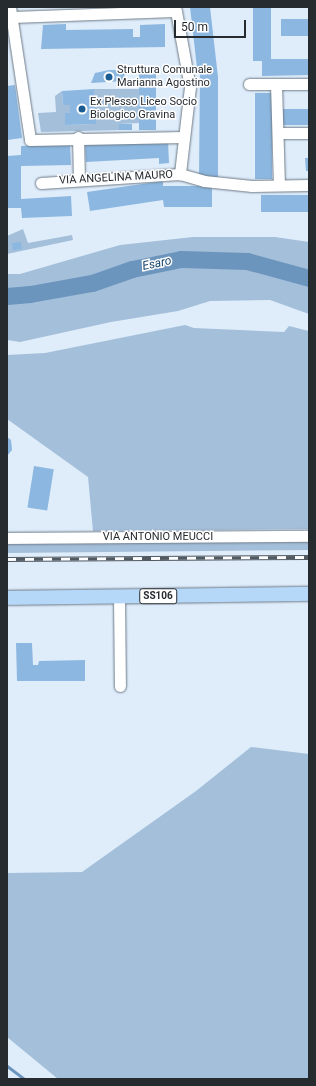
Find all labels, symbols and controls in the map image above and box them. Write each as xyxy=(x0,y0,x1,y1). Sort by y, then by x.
scale bar xyxy=(176,12,248,38)
text: 50 m xyxy=(181,20,208,34)
place label: Struttura Comunale Marianna Agostino xyxy=(117,64,212,90)
marker: Struttura Comunale Marianna Agostino xyxy=(104,72,114,82)
place label: Ex Plesso Liceo Socio Biologico Gravina xyxy=(90,96,197,122)
marker: Ex Plesso Liceo Socio Biologico Gravina xyxy=(77,104,87,114)
street label: VIA ANGELINA MAURO xyxy=(59,168,173,188)
water label: Esaro xyxy=(141,254,173,274)
street label: VIA ANTONIO MEUCCI xyxy=(103,530,213,544)
road number: SS106 xyxy=(139,588,177,604)

